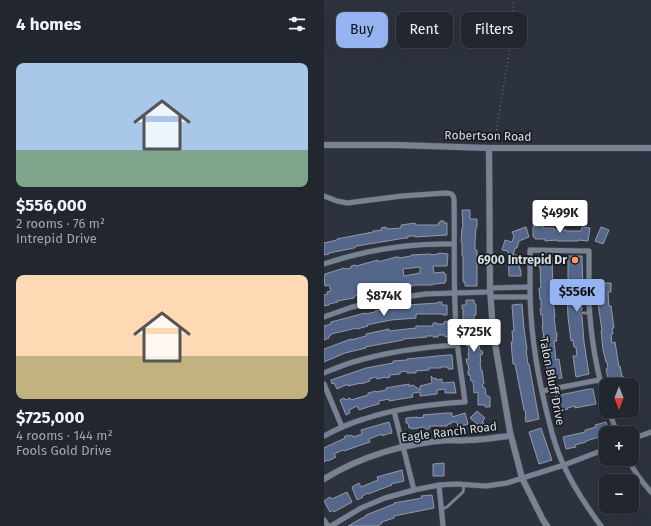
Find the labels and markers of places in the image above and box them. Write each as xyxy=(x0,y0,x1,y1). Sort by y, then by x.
pin: $499K xyxy=(532,200,588,234)
place label: 6900 Intrepid Dr xyxy=(477,253,567,267)
marker: 6900 Intrepid Dr xyxy=(570,255,580,265)
pin: $556K xyxy=(549,279,605,313)
pin: $874K xyxy=(356,283,412,317)
pin: $725K xyxy=(446,319,502,353)

